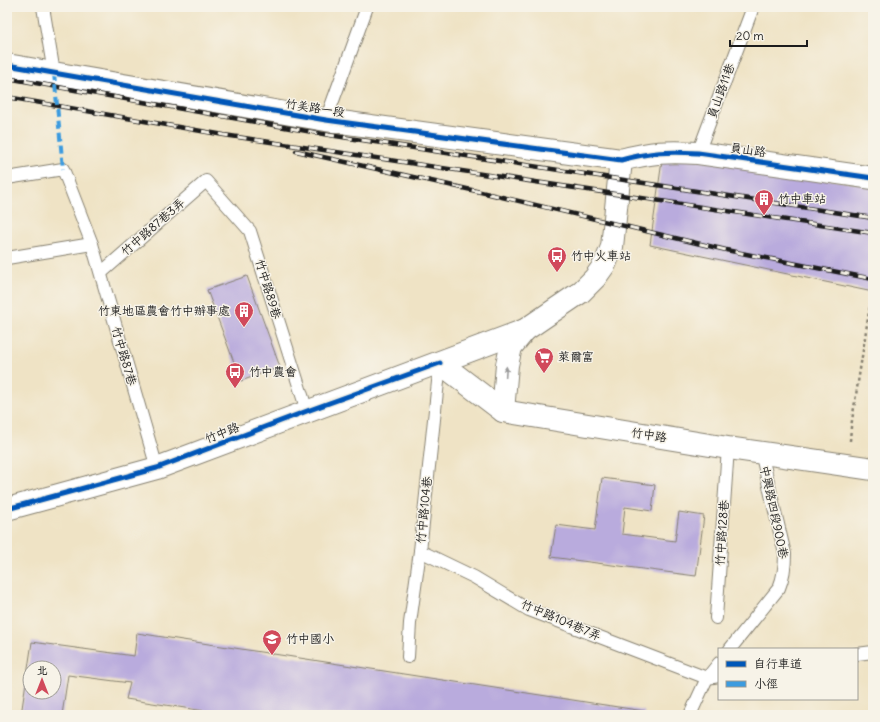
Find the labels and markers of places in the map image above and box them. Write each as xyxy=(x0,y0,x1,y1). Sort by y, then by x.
building icon: 竹中車站 xyxy=(753,188,775,216)
place label: 竹中車站 xyxy=(778,191,826,206)
bus stop icon: 竹中火車站 xyxy=(546,245,568,273)
place label: 竹中火車站 xyxy=(571,248,631,263)
building icon: 竹東地區農會竹中辦事處 xyxy=(233,300,255,328)
place label: 竹東地區農會竹中辦事處 xyxy=(98,303,230,318)
supermarket icon: 萊爾富 xyxy=(533,346,555,374)
place label: 萊爾富 xyxy=(558,349,594,364)
bus stop icon: 竹中農會 xyxy=(224,361,246,389)
place label: 竹中農會 xyxy=(249,364,297,379)
school or university icon: 竹中國小 xyxy=(261,628,283,656)
place label: 竹中國小 xyxy=(286,631,334,646)

